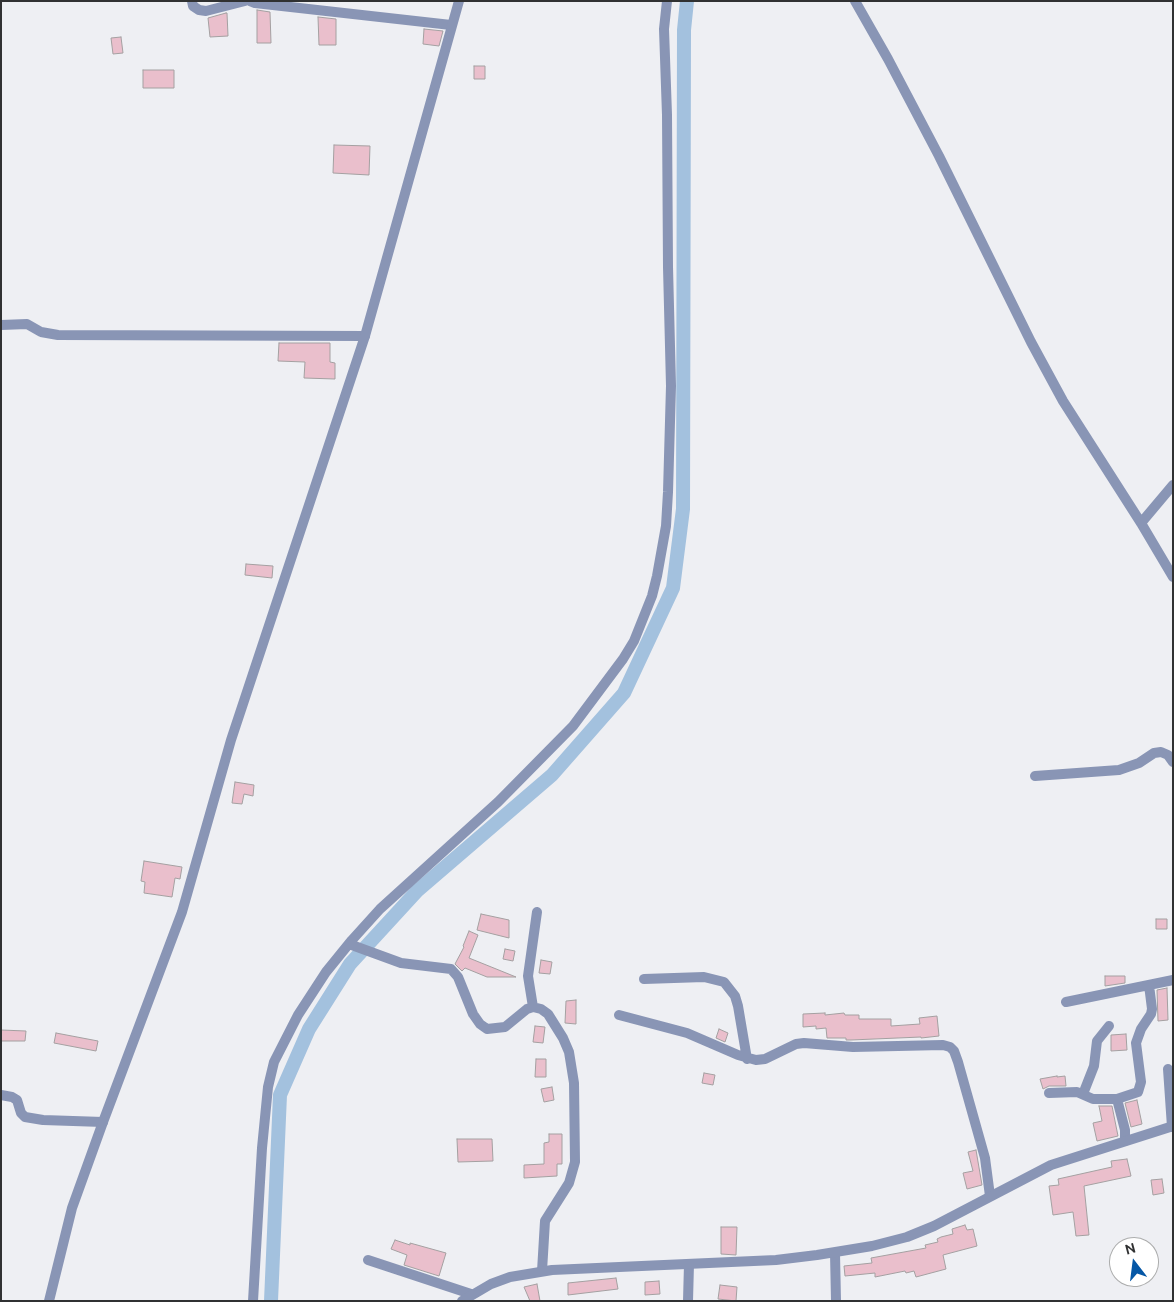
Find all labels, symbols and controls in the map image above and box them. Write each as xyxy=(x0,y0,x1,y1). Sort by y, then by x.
north arrow xyxy=(1109,1237,1159,1287)
text: N xyxy=(1123,1239,1137,1258)

